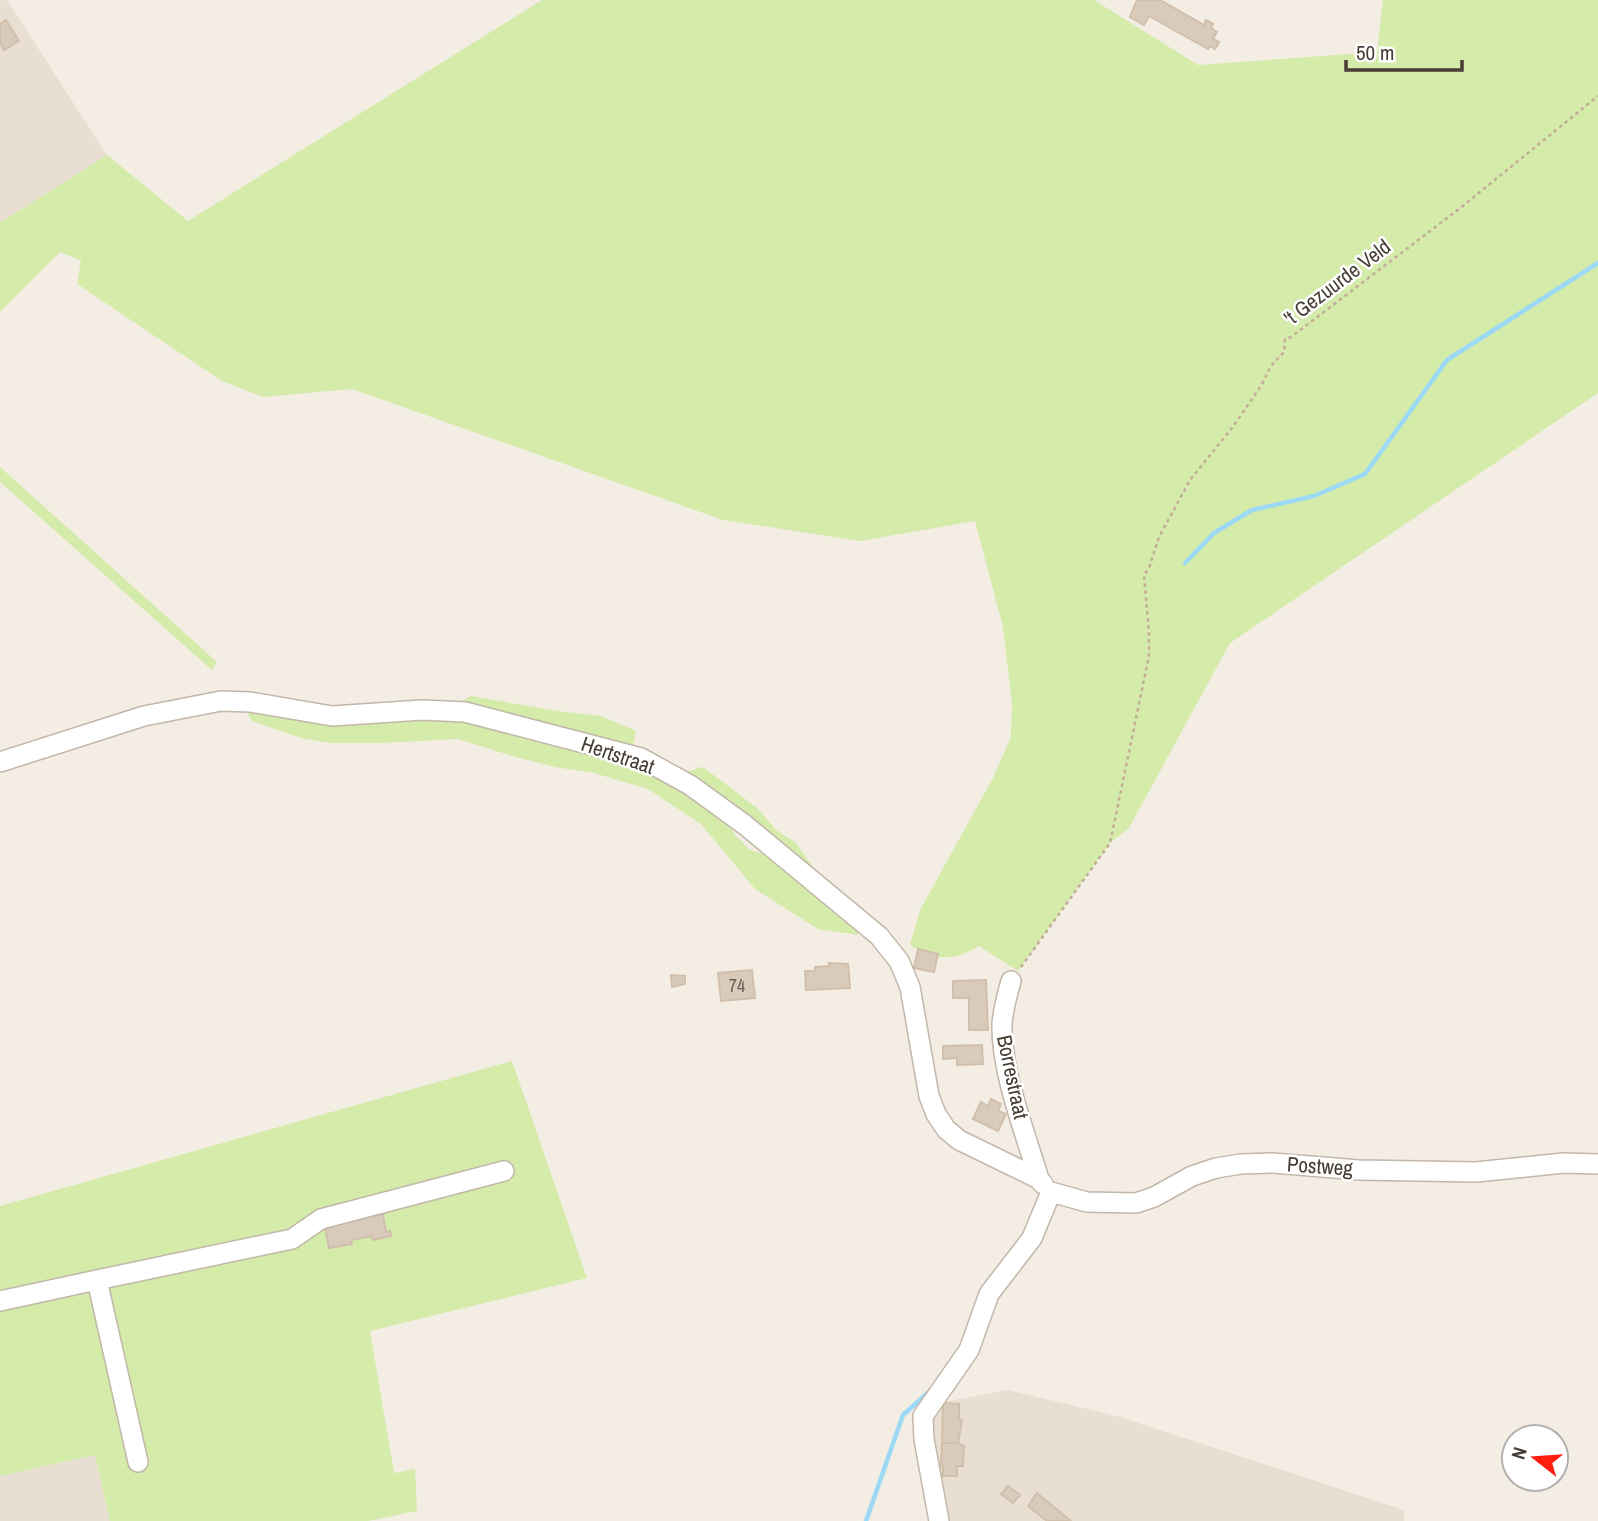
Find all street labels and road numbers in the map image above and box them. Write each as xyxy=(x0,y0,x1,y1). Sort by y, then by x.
street label: 't Gezuurde Veld xyxy=(1278,232,1396,332)
street label: Hertstraat xyxy=(578,729,659,781)
street label: Borrestraat xyxy=(990,1032,1036,1122)
street label: Postweg xyxy=(1286,1149,1354,1183)

